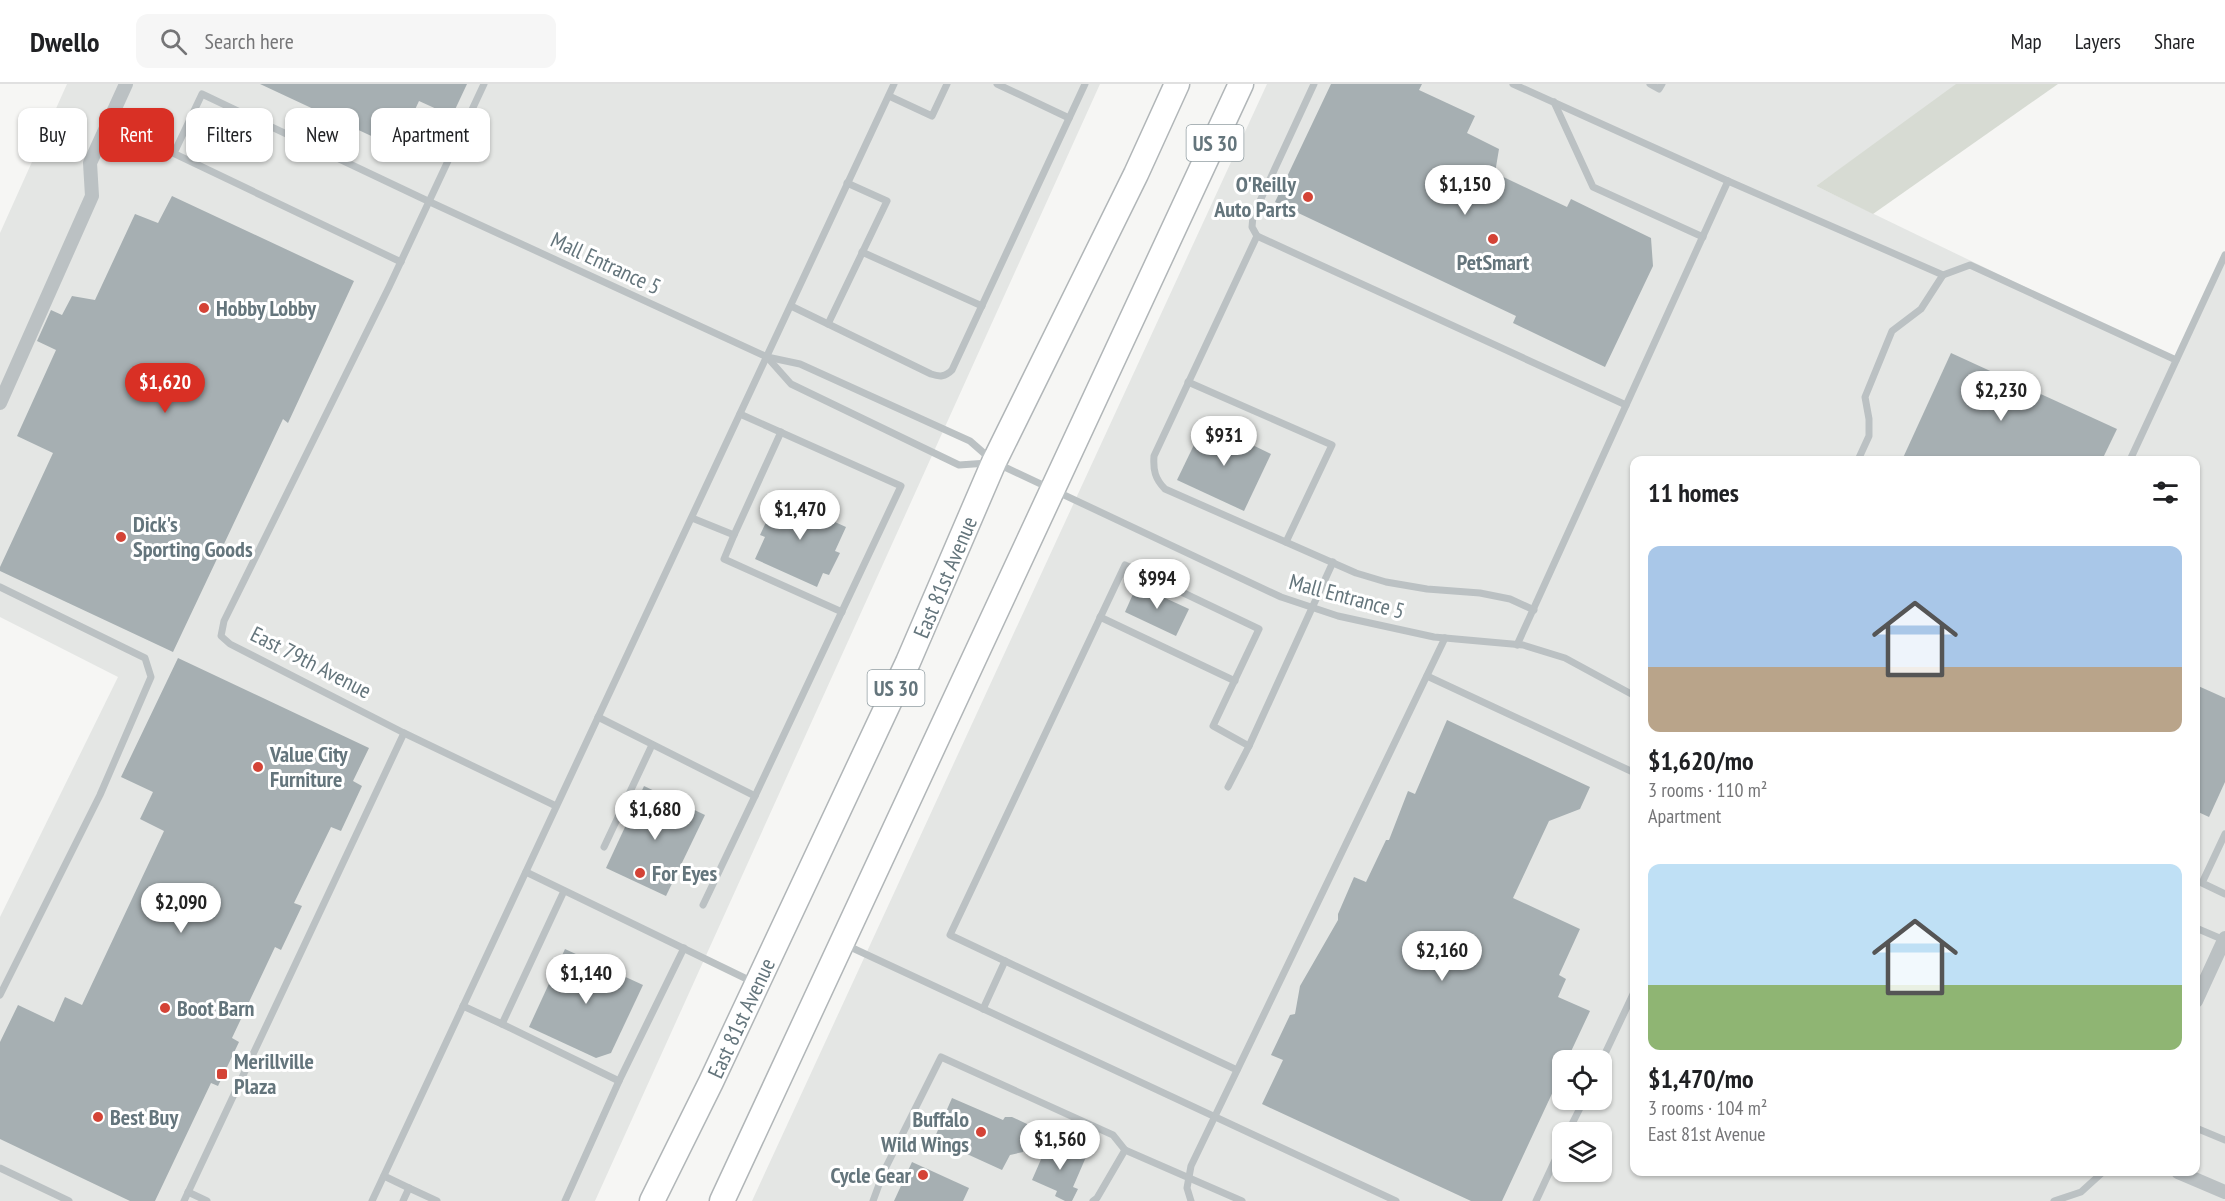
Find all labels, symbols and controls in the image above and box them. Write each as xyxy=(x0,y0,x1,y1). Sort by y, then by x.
search box xyxy=(136,14,556,68)
text: Dwello xyxy=(30,23,100,60)
icon: search xyxy=(157,25,190,58)
text: Search here xyxy=(205,27,294,55)
text: Map xyxy=(2011,28,2042,55)
text: Layers xyxy=(2075,28,2121,55)
text: Share xyxy=(2154,28,2195,55)
chip: Buy xyxy=(18,108,87,162)
chip: Rent xyxy=(99,108,174,162)
chip: Filters xyxy=(186,108,273,162)
chip: New xyxy=(285,108,359,162)
chip: Apartment xyxy=(371,108,490,162)
road number: US 30 xyxy=(1186,125,1244,161)
pin: $1,150 xyxy=(1416,165,1514,216)
place label: O'Reilly Auto Parts xyxy=(1213,170,1297,223)
text: $1,150 xyxy=(1439,171,1491,197)
marker: O'Reilly Auto Parts xyxy=(1301,190,1315,204)
street label: Mall Entrance 5 xyxy=(546,225,666,301)
marker: PetSmart xyxy=(1486,232,1500,246)
place label: PetSmart xyxy=(1457,248,1530,276)
place label: Hobby Lobby xyxy=(216,294,317,322)
marker: Hobby Lobby xyxy=(197,301,211,315)
pin: $1,620 xyxy=(116,363,214,414)
text: $1,620 xyxy=(139,369,191,395)
pin: $2,230 xyxy=(1952,371,2050,422)
text: $2,230 xyxy=(1975,377,2027,403)
pin: $931 xyxy=(1188,416,1260,467)
text: $931 xyxy=(1205,422,1243,448)
text: 11 homes xyxy=(1648,476,1739,509)
icon: filters xyxy=(2149,476,2182,509)
pin: $1,470 xyxy=(751,490,849,541)
text: $1,470 xyxy=(774,496,826,522)
place label: Dick's Sporting Goods xyxy=(133,510,253,563)
street label: East 81st Avenue xyxy=(907,512,983,642)
marker: Dick's Sporting Goods xyxy=(114,530,128,544)
pin: $994 xyxy=(1121,559,1193,610)
text: $994 xyxy=(1138,565,1176,591)
street label: Mall Entrance 5 xyxy=(1286,567,1408,625)
icon: home xyxy=(1861,585,1969,693)
street label: East 79th Avenue xyxy=(246,620,376,704)
road number: US 30 xyxy=(868,670,924,706)
place label: Value City Furniture xyxy=(269,740,349,793)
text: $1,620/mo xyxy=(1648,744,1754,777)
marker: Value City Furniture xyxy=(251,760,265,774)
text: 3 rooms · 110 m² xyxy=(1648,777,1767,803)
pin: $1,680 xyxy=(606,790,704,841)
text: $1,680 xyxy=(629,796,681,822)
text: Apartment xyxy=(1648,803,1721,829)
place label: For Eyes xyxy=(652,859,718,887)
marker: For Eyes xyxy=(633,866,647,880)
pin: $2,090 xyxy=(132,883,230,934)
text: $2,090 xyxy=(155,889,207,915)
icon: home xyxy=(1861,903,1969,1011)
pin: $2,160 xyxy=(1393,931,1491,982)
text: $2,160 xyxy=(1416,937,1468,963)
street label: East 81st Avenue xyxy=(701,953,781,1083)
pin: $1,140 xyxy=(537,954,635,1005)
text: $1,140 xyxy=(560,960,612,986)
place label: Boot Barn xyxy=(177,994,255,1022)
marker: Boot Barn xyxy=(158,1001,172,1015)
place label: Merillville Plaza xyxy=(234,1047,314,1100)
map controls xyxy=(1552,1050,1612,1182)
button: locate xyxy=(1552,1050,1612,1110)
text: $1,470/mo xyxy=(1648,1062,1754,1095)
marker: Merillville Plaza xyxy=(215,1067,229,1081)
text: 3 rooms · 104 m² xyxy=(1648,1095,1767,1121)
place label: Best Buy xyxy=(110,1103,179,1131)
place label: Buffalo Wild Wings xyxy=(880,1105,969,1158)
marker: Best Buy xyxy=(91,1110,105,1124)
pin: $1,560 xyxy=(1011,1120,1109,1171)
text: East 81st Avenue xyxy=(1648,1121,1766,1147)
button: layers xyxy=(1552,1122,1612,1182)
marker: Buffalo Wild Wings xyxy=(974,1125,988,1139)
text: $1,560 xyxy=(1034,1126,1086,1152)
place label: Cycle Gear xyxy=(831,1161,912,1189)
marker: Cycle Gear xyxy=(916,1168,930,1182)

